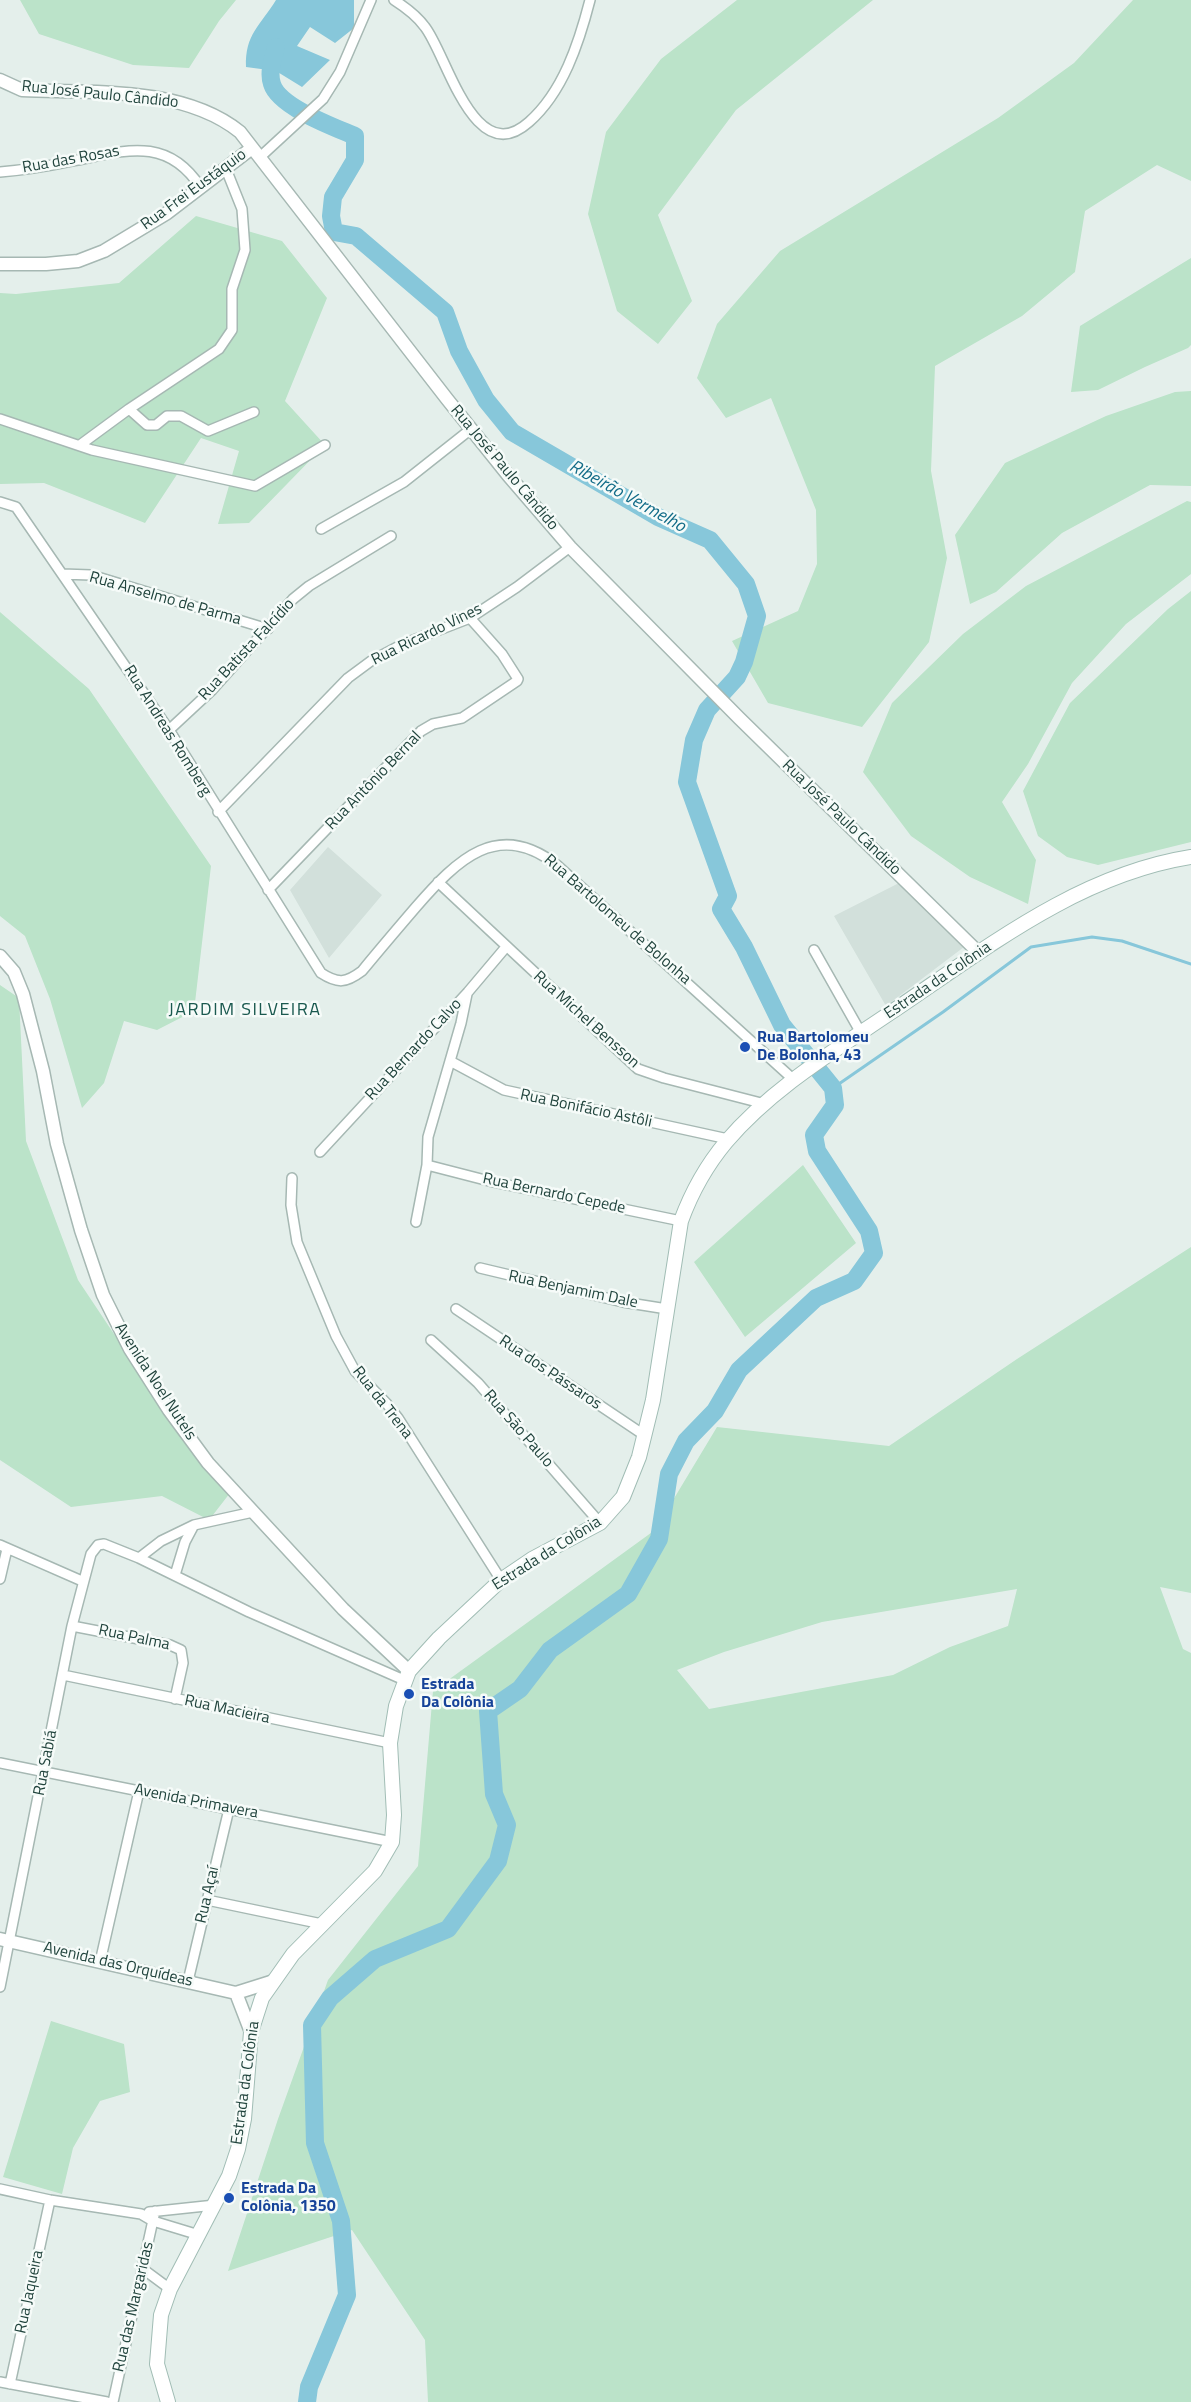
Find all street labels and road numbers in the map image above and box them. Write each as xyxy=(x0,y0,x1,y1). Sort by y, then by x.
street label: Rua José Paulo Cândido xyxy=(21,77,179,113)
street label: Rua das Rosas xyxy=(21,142,121,178)
street label: Rua Frei Eustáquio xyxy=(138,145,250,235)
street label: Rua José Paulo Cândido xyxy=(446,401,562,535)
street label: Rua Anselmo de Parma xyxy=(87,568,243,630)
street label: Rua Batista Falcídio xyxy=(195,595,299,705)
street label: Rua Ricardo Vines xyxy=(368,600,486,670)
street label: Rua Andreas Romberg xyxy=(119,662,215,800)
street label: Rua Antônio Bernal xyxy=(322,728,426,834)
street label: Rua José Paulo Cândido xyxy=(778,756,904,880)
street label: Rua Bartolomeu de Bolonha xyxy=(540,851,694,989)
street label: Estrada da Colônia xyxy=(881,938,995,1024)
street label: Rua Michel Bensson xyxy=(529,967,643,1073)
street label: Rua Bernardo Calvo xyxy=(362,995,466,1105)
street label: Rua Bonifácio Astôli xyxy=(518,1086,654,1132)
street label: Rua Bernardo Cepede xyxy=(481,1169,627,1219)
street label: Rua Benjamim Dale xyxy=(507,1267,639,1313)
street label: Avenida Noel Nutels xyxy=(110,1320,200,1444)
street label: Rua dos Pássaros xyxy=(495,1332,605,1414)
street label: Rua da Trena xyxy=(348,1363,416,1443)
street label: Rua São Paulo xyxy=(479,1386,557,1472)
street label: Estrada da Colônia xyxy=(489,1513,605,1595)
street label: Rua Palma xyxy=(97,1621,171,1655)
street label: Rua Macieira xyxy=(182,1692,272,1728)
street label: Rua Sabiá xyxy=(30,1729,62,1797)
street label: Avenida Primavera xyxy=(132,1781,260,1823)
street label: Rua Açaí xyxy=(192,1865,224,1925)
street label: Avenida das Orquídeas xyxy=(41,1938,195,1992)
street label: Estrada da Colônia xyxy=(228,2020,264,2146)
street label: Rua das Margaridas xyxy=(110,2240,158,2374)
street label: Rua Jaqueira xyxy=(12,2249,48,2335)

